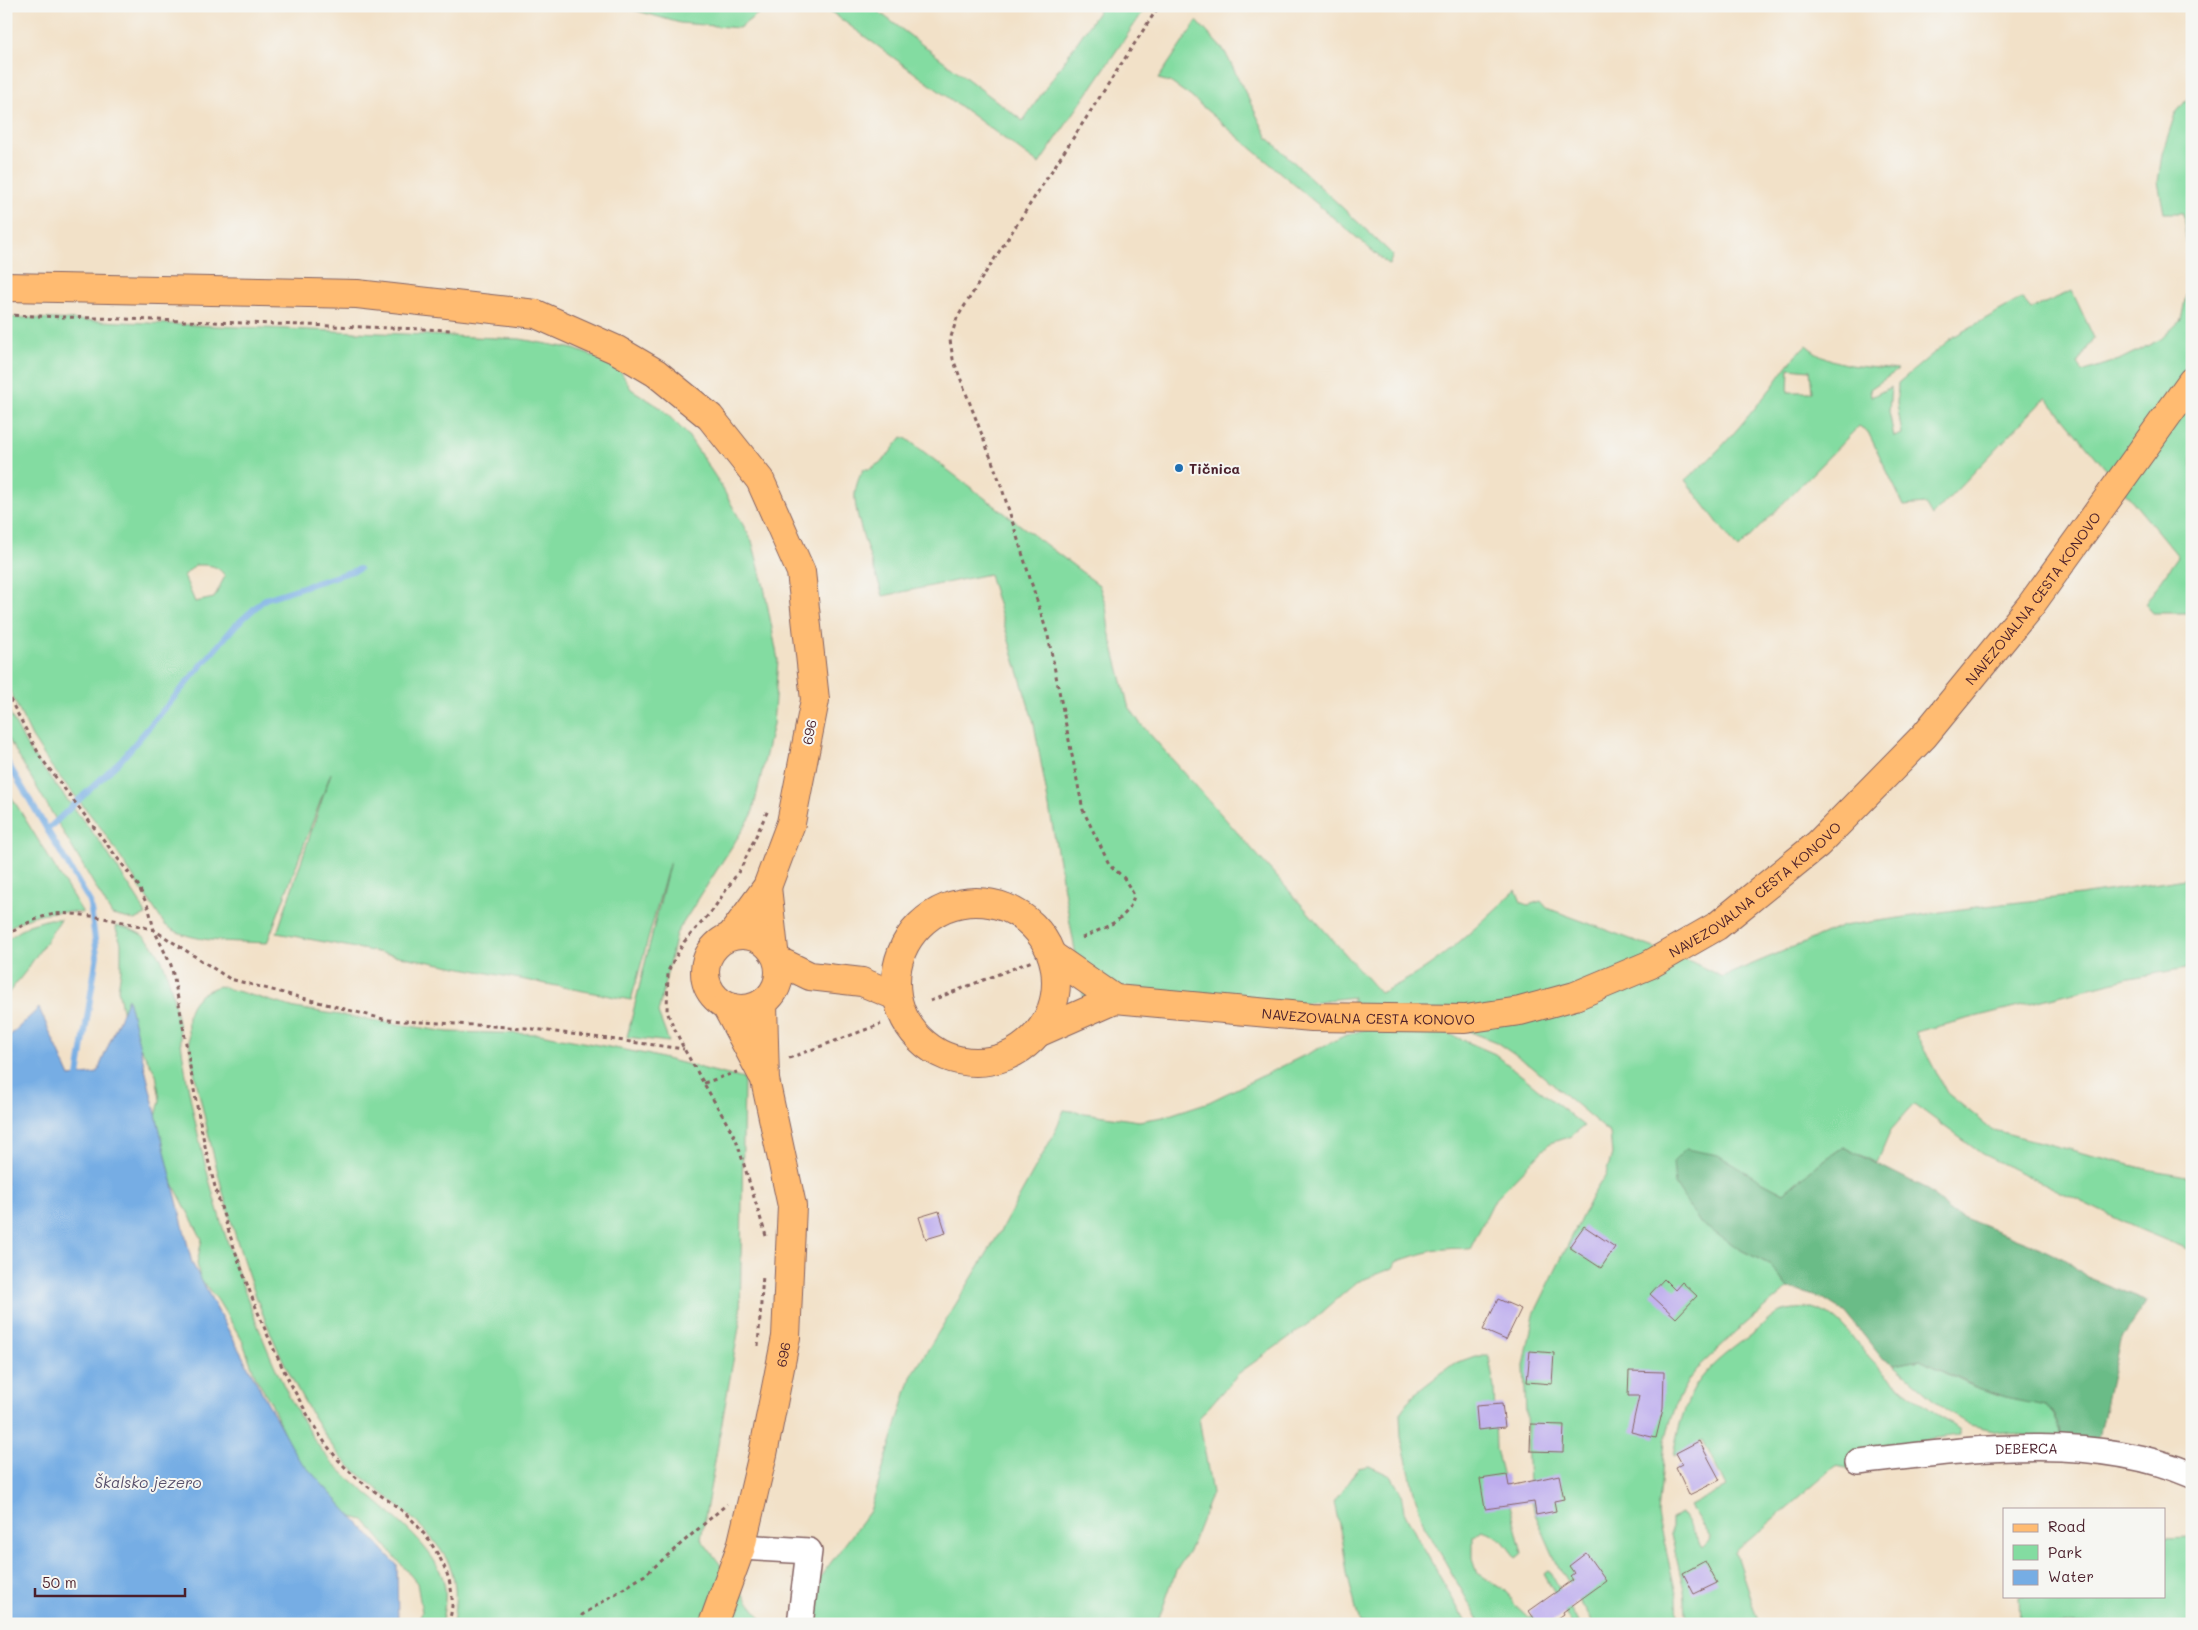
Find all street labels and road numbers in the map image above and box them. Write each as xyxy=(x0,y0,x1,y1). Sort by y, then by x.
street label: NAVEZOVALNA CESTA KONOVO xyxy=(1960,508,2105,689)
street label: 696 xyxy=(797,718,821,746)
street label: NAVEZOVALNA CESTA KONOVO xyxy=(1665,817,1845,961)
street label: NAVEZOVALNA CESTA KONOVO xyxy=(1261,1003,1476,1029)
street label: 696 xyxy=(771,1340,794,1369)
street label: DEBERCA xyxy=(1994,1438,2058,1458)

